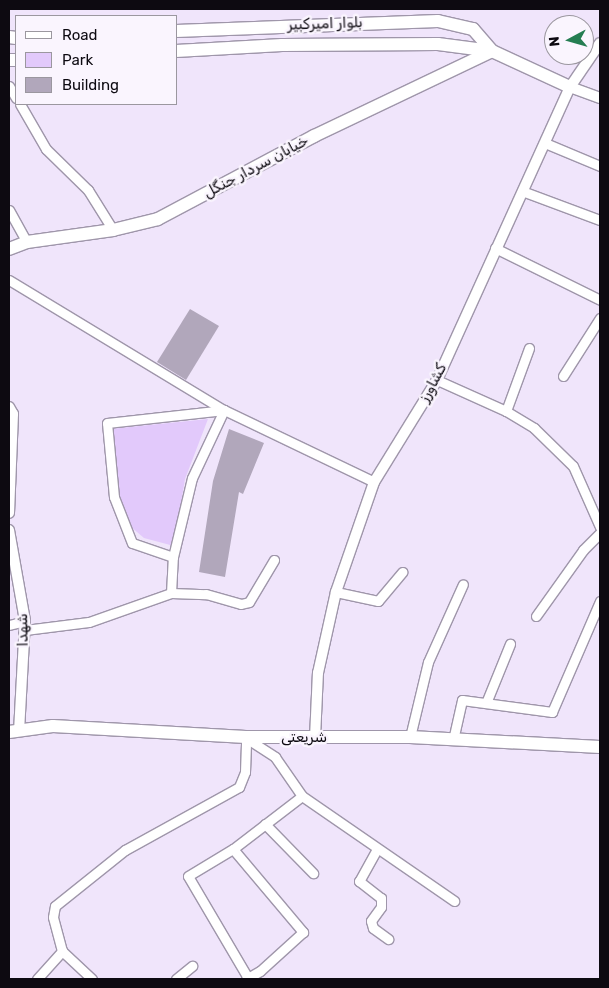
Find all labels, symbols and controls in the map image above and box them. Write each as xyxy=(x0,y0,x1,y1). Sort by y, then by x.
street label: بلوار امیرکبیر xyxy=(287,14,363,34)
legend xyxy=(15,15,178,105)
north arrow xyxy=(544,15,594,65)
text: Road xyxy=(62,26,98,44)
text: N xyxy=(546,36,564,47)
text: Park xyxy=(62,51,93,69)
text: Building xyxy=(62,76,119,94)
street label: خیابان سردار جنگل xyxy=(201,132,311,202)
street label: کشاورز xyxy=(415,361,451,405)
street label: شهدا xyxy=(14,613,32,647)
street label: شریعتی xyxy=(281,729,327,747)

